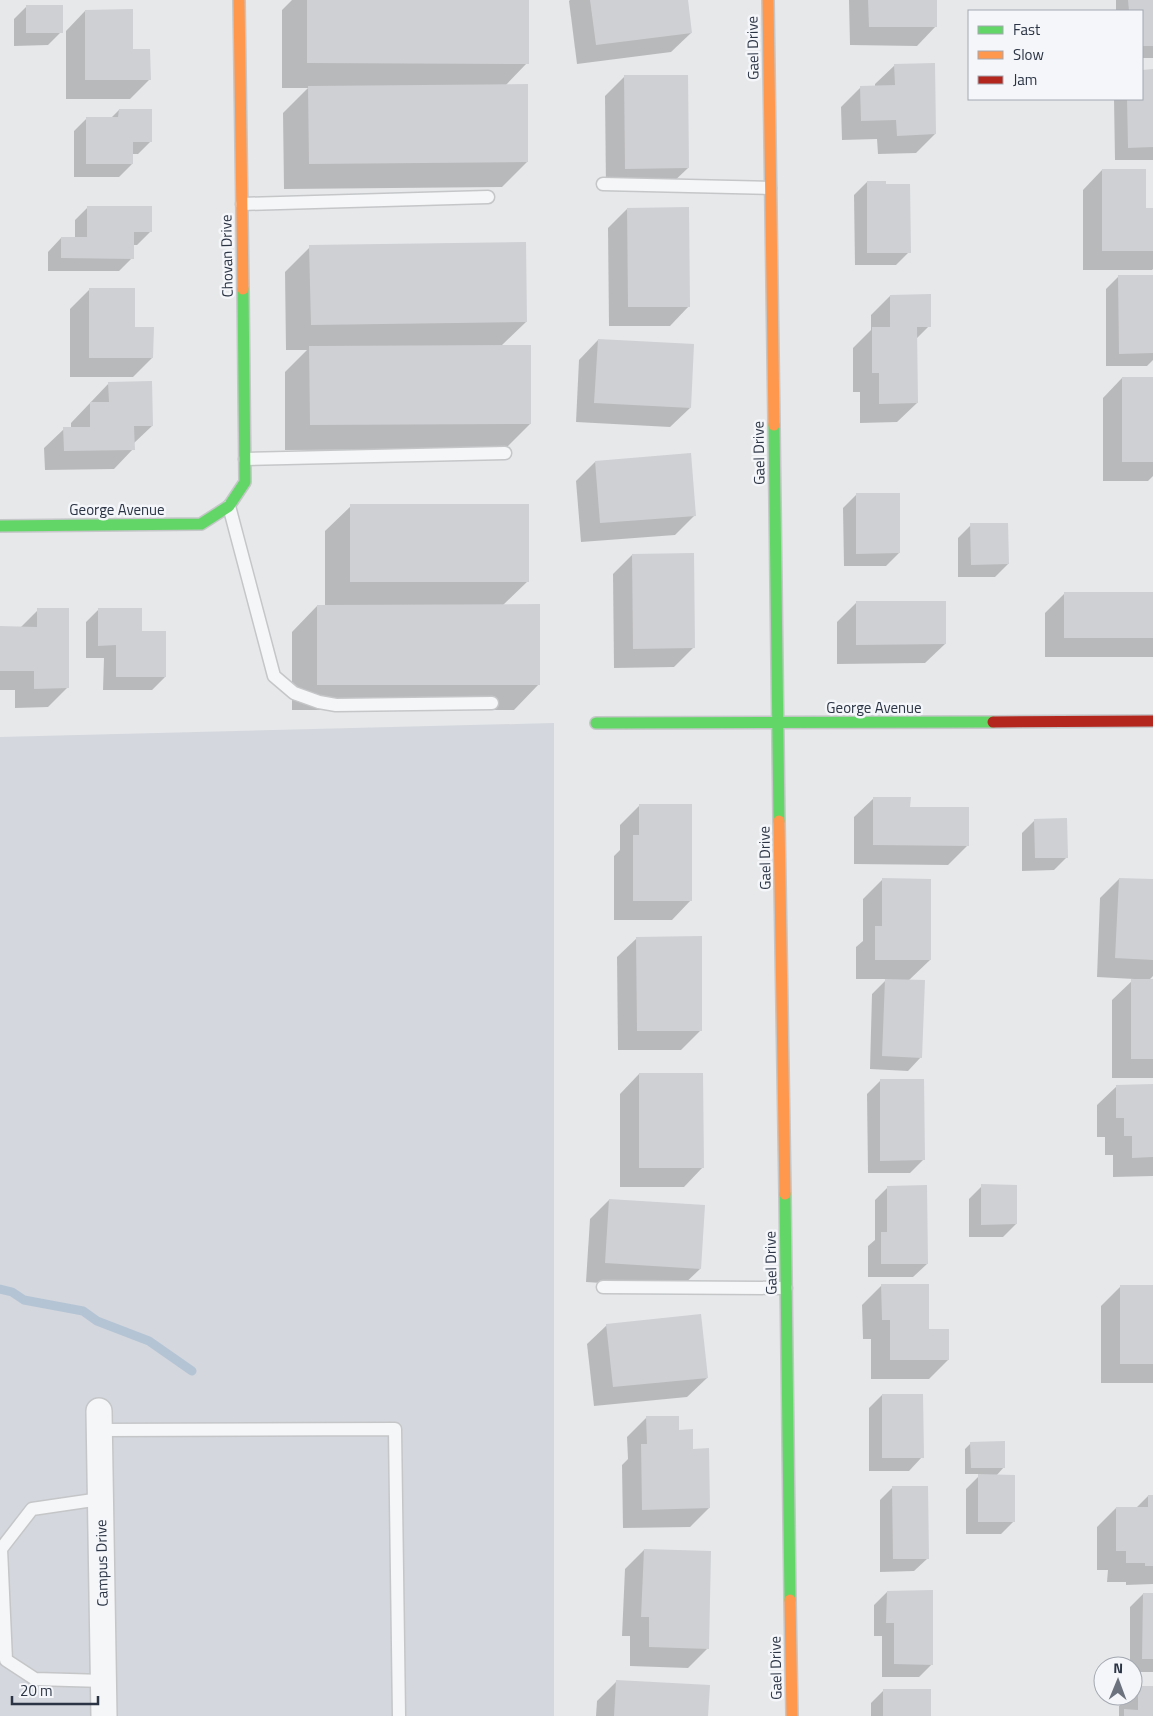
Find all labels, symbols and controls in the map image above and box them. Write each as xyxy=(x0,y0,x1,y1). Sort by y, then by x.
legend xyxy=(968,10,1143,100)
street label: Gael Drive xyxy=(740,16,765,80)
text: Fast xyxy=(1013,18,1041,41)
text: Slow xyxy=(1013,43,1044,66)
text: Jam xyxy=(1013,68,1037,91)
street label: Chovan Drive xyxy=(214,214,239,298)
street label: Gael Drive xyxy=(746,421,771,485)
street label: George Avenue xyxy=(69,498,165,521)
street label: George Avenue xyxy=(826,696,922,719)
street label: Gael Drive xyxy=(752,826,777,890)
street label: Gael Drive xyxy=(758,1231,783,1295)
street label: Campus Drive xyxy=(89,1519,114,1607)
street label: Gael Drive xyxy=(763,1636,788,1700)
north arrow xyxy=(1093,1656,1143,1706)
text: N xyxy=(1113,1657,1123,1678)
scale bar xyxy=(12,1674,99,1706)
text: 20 m xyxy=(20,1679,53,1702)

